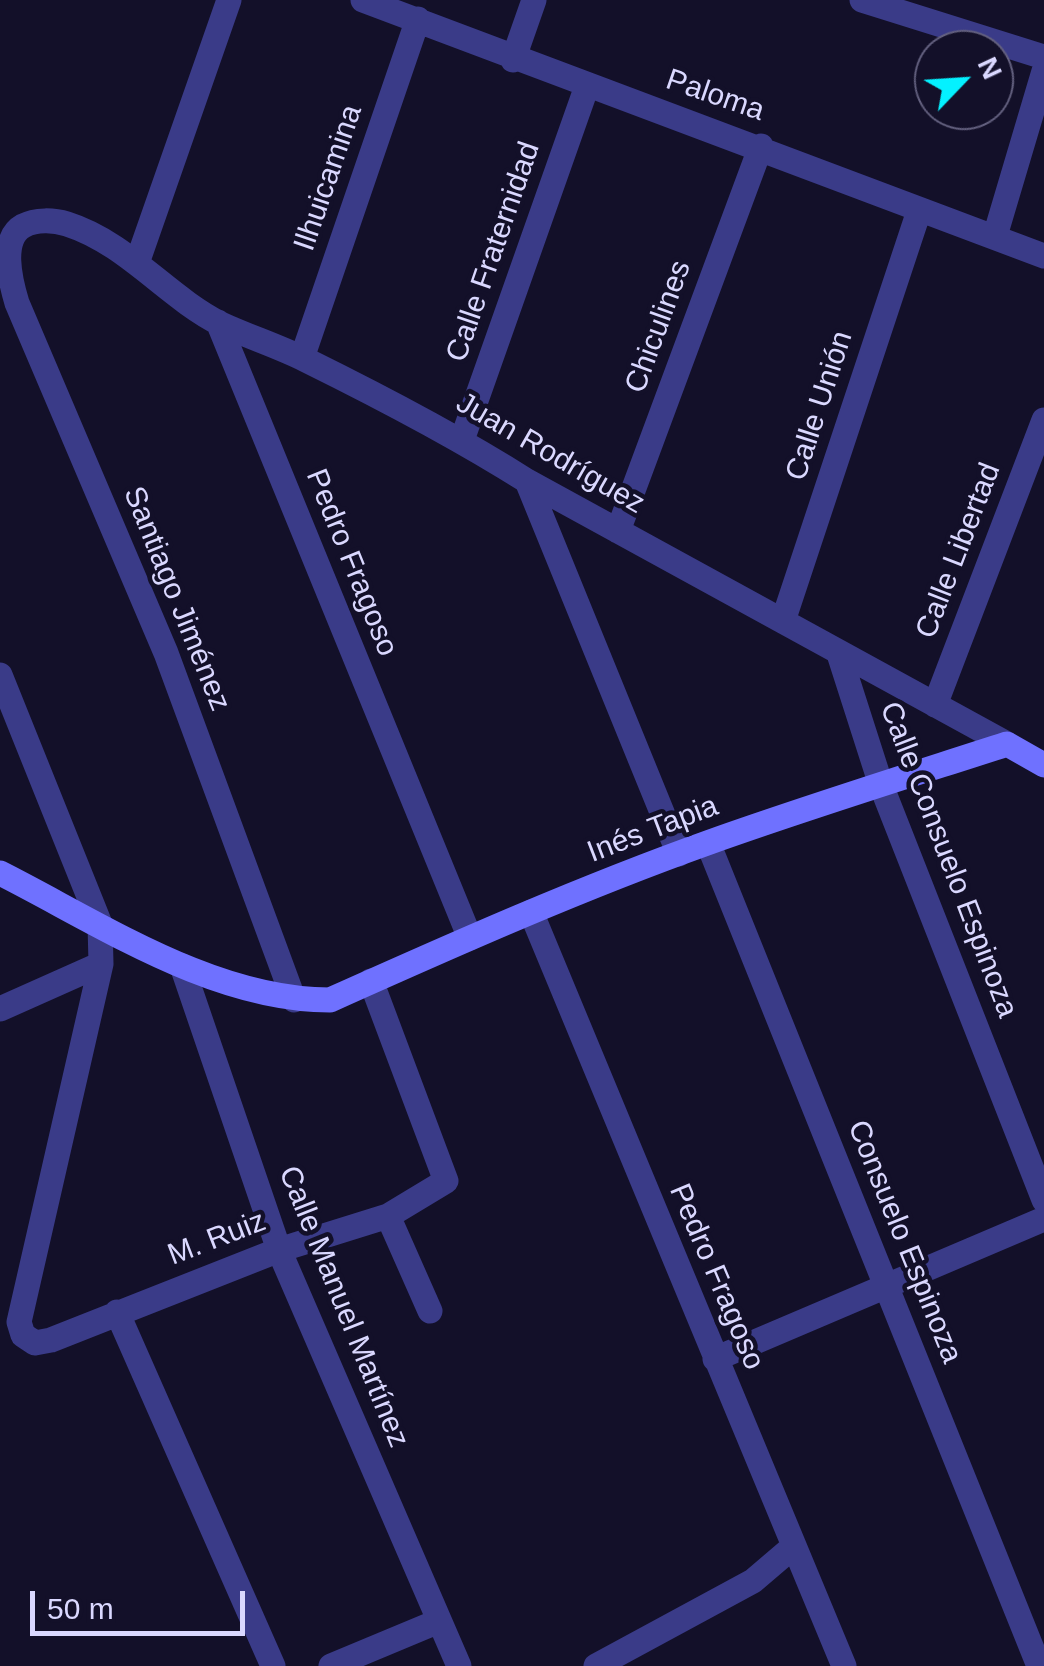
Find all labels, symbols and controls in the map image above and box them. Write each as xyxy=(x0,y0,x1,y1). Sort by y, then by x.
north arrow xyxy=(914,30,1014,130)
text: N xyxy=(972,52,1008,84)
street label: Paloma xyxy=(661,62,769,130)
street label: Ilhuicamina xyxy=(287,100,371,256)
street label: Calle Fraternidad xyxy=(440,137,548,367)
street label: Chiculines xyxy=(618,256,700,398)
street label: Calle Unión xyxy=(779,327,861,485)
street label: Juan Rodríguez xyxy=(449,385,651,523)
street label: Calle Libertad xyxy=(909,458,1009,644)
street label: Pedro Fragoso xyxy=(297,464,405,662)
street label: Santiago Jiménez xyxy=(115,482,237,716)
street label: Calle Consuelo Espinoza xyxy=(871,697,1025,1023)
street label: Inés Tapia xyxy=(583,789,723,871)
street label: Consuelo Espinoza xyxy=(839,1115,969,1369)
street label: Calle Manuel Martínez xyxy=(270,1161,416,1453)
street label: Pedro Fragoso xyxy=(661,1179,771,1375)
street label: M. Ruiz xyxy=(163,1204,271,1274)
scale bar xyxy=(35,1571,250,1633)
text: 50 m xyxy=(47,1592,114,1625)

